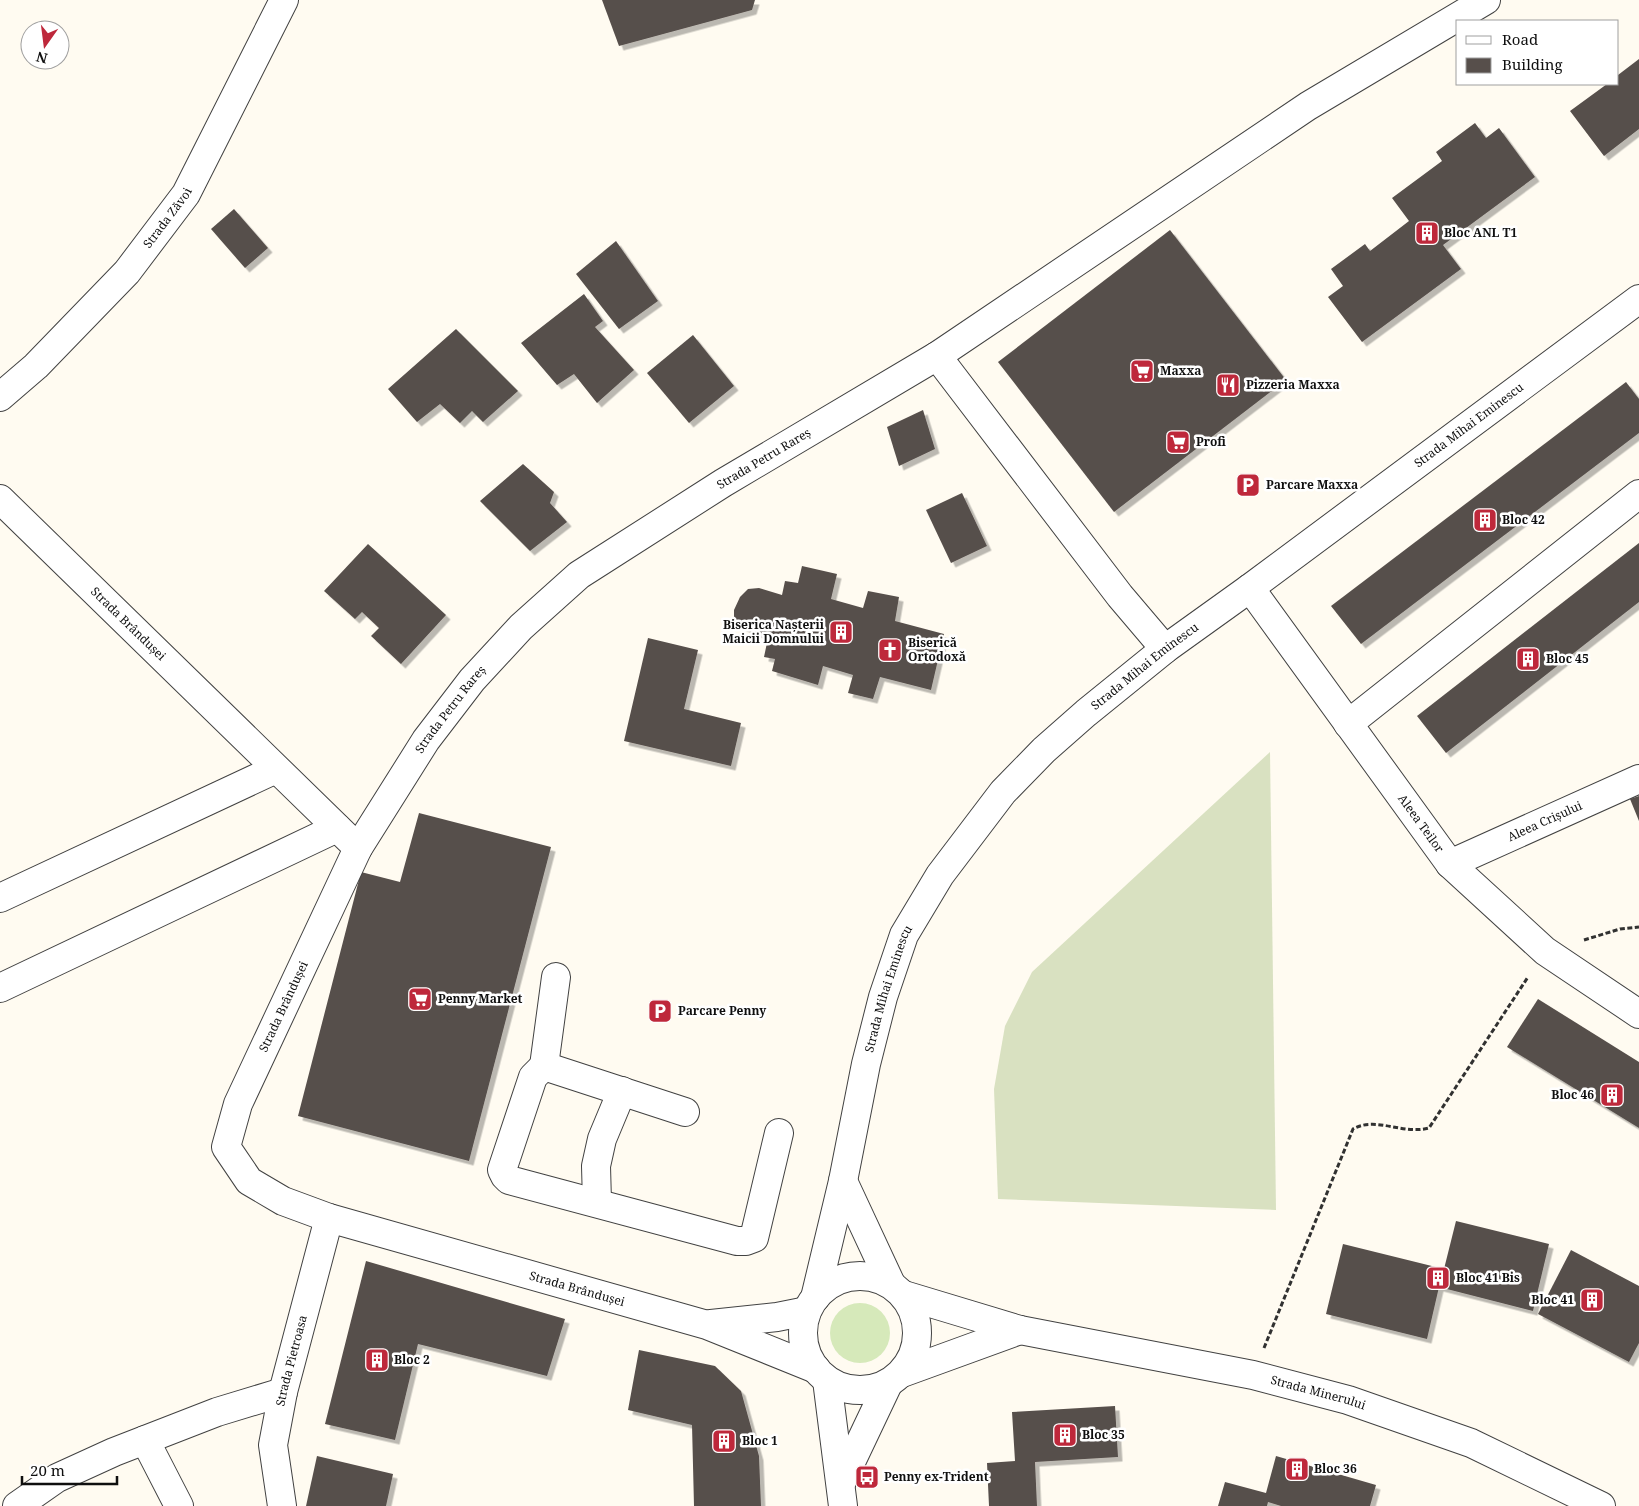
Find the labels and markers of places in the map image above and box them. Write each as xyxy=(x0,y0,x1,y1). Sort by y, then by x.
building icon: Bloc ANL T1 xyxy=(1414,220,1440,246)
place label: Bloc ANL T1 xyxy=(1444,224,1517,241)
supermarket icon: Maxxa xyxy=(1129,358,1155,384)
place label: Maxxa xyxy=(1160,362,1201,379)
restaurant icon: Pizzeria Maxxa xyxy=(1215,372,1241,398)
place label: Pizzeria Maxxa xyxy=(1246,376,1340,393)
supermarket icon: Profi xyxy=(1165,429,1191,455)
place label: Profi xyxy=(1196,433,1226,450)
parking icon: Parcare Maxxa xyxy=(1235,472,1261,498)
place label: Parcare Maxxa xyxy=(1266,476,1358,493)
building icon: Bloc 42 xyxy=(1472,507,1498,533)
place label: Bloc 42 xyxy=(1502,511,1545,528)
place label: Biserica Nașterii Maicii Domnului xyxy=(722,616,825,647)
building icon: Biserica Nașterii Maicii Domnului xyxy=(828,619,854,645)
place label: Biserică Ortodoxă xyxy=(908,634,966,665)
church icon: Biserică Ortodoxă xyxy=(877,637,903,663)
building icon: Bloc 45 xyxy=(1515,646,1541,672)
place label: Bloc 45 xyxy=(1546,650,1589,667)
supermarket icon: Penny Market xyxy=(407,986,433,1012)
place label: Penny Market xyxy=(438,990,523,1007)
parking icon: Parcare Penny xyxy=(647,998,673,1024)
place label: Parcare Penny xyxy=(678,1002,766,1019)
building icon: Bloc 46 xyxy=(1599,1082,1625,1108)
place label: Bloc 46 xyxy=(1551,1086,1594,1103)
building icon: Bloc 41 Bis xyxy=(1425,1265,1451,1291)
place label: Bloc 41 Bis xyxy=(1456,1269,1520,1286)
building icon: Bloc 41 xyxy=(1579,1287,1605,1313)
place label: Bloc 41 xyxy=(1531,1291,1574,1308)
building icon: Bloc 2 xyxy=(364,1347,390,1373)
place label: Bloc 2 xyxy=(394,1351,430,1368)
building icon: Bloc 35 xyxy=(1052,1422,1078,1448)
place label: Bloc 35 xyxy=(1082,1426,1125,1443)
building icon: Bloc 1 xyxy=(711,1428,737,1454)
place label: Bloc 1 xyxy=(742,1432,778,1449)
building icon: Bloc 36 xyxy=(1284,1456,1310,1482)
place label: Bloc 36 xyxy=(1314,1460,1357,1477)
bus stop icon: Penny ex-Trident xyxy=(854,1464,880,1490)
place label: Penny ex-Trident xyxy=(884,1468,989,1485)

